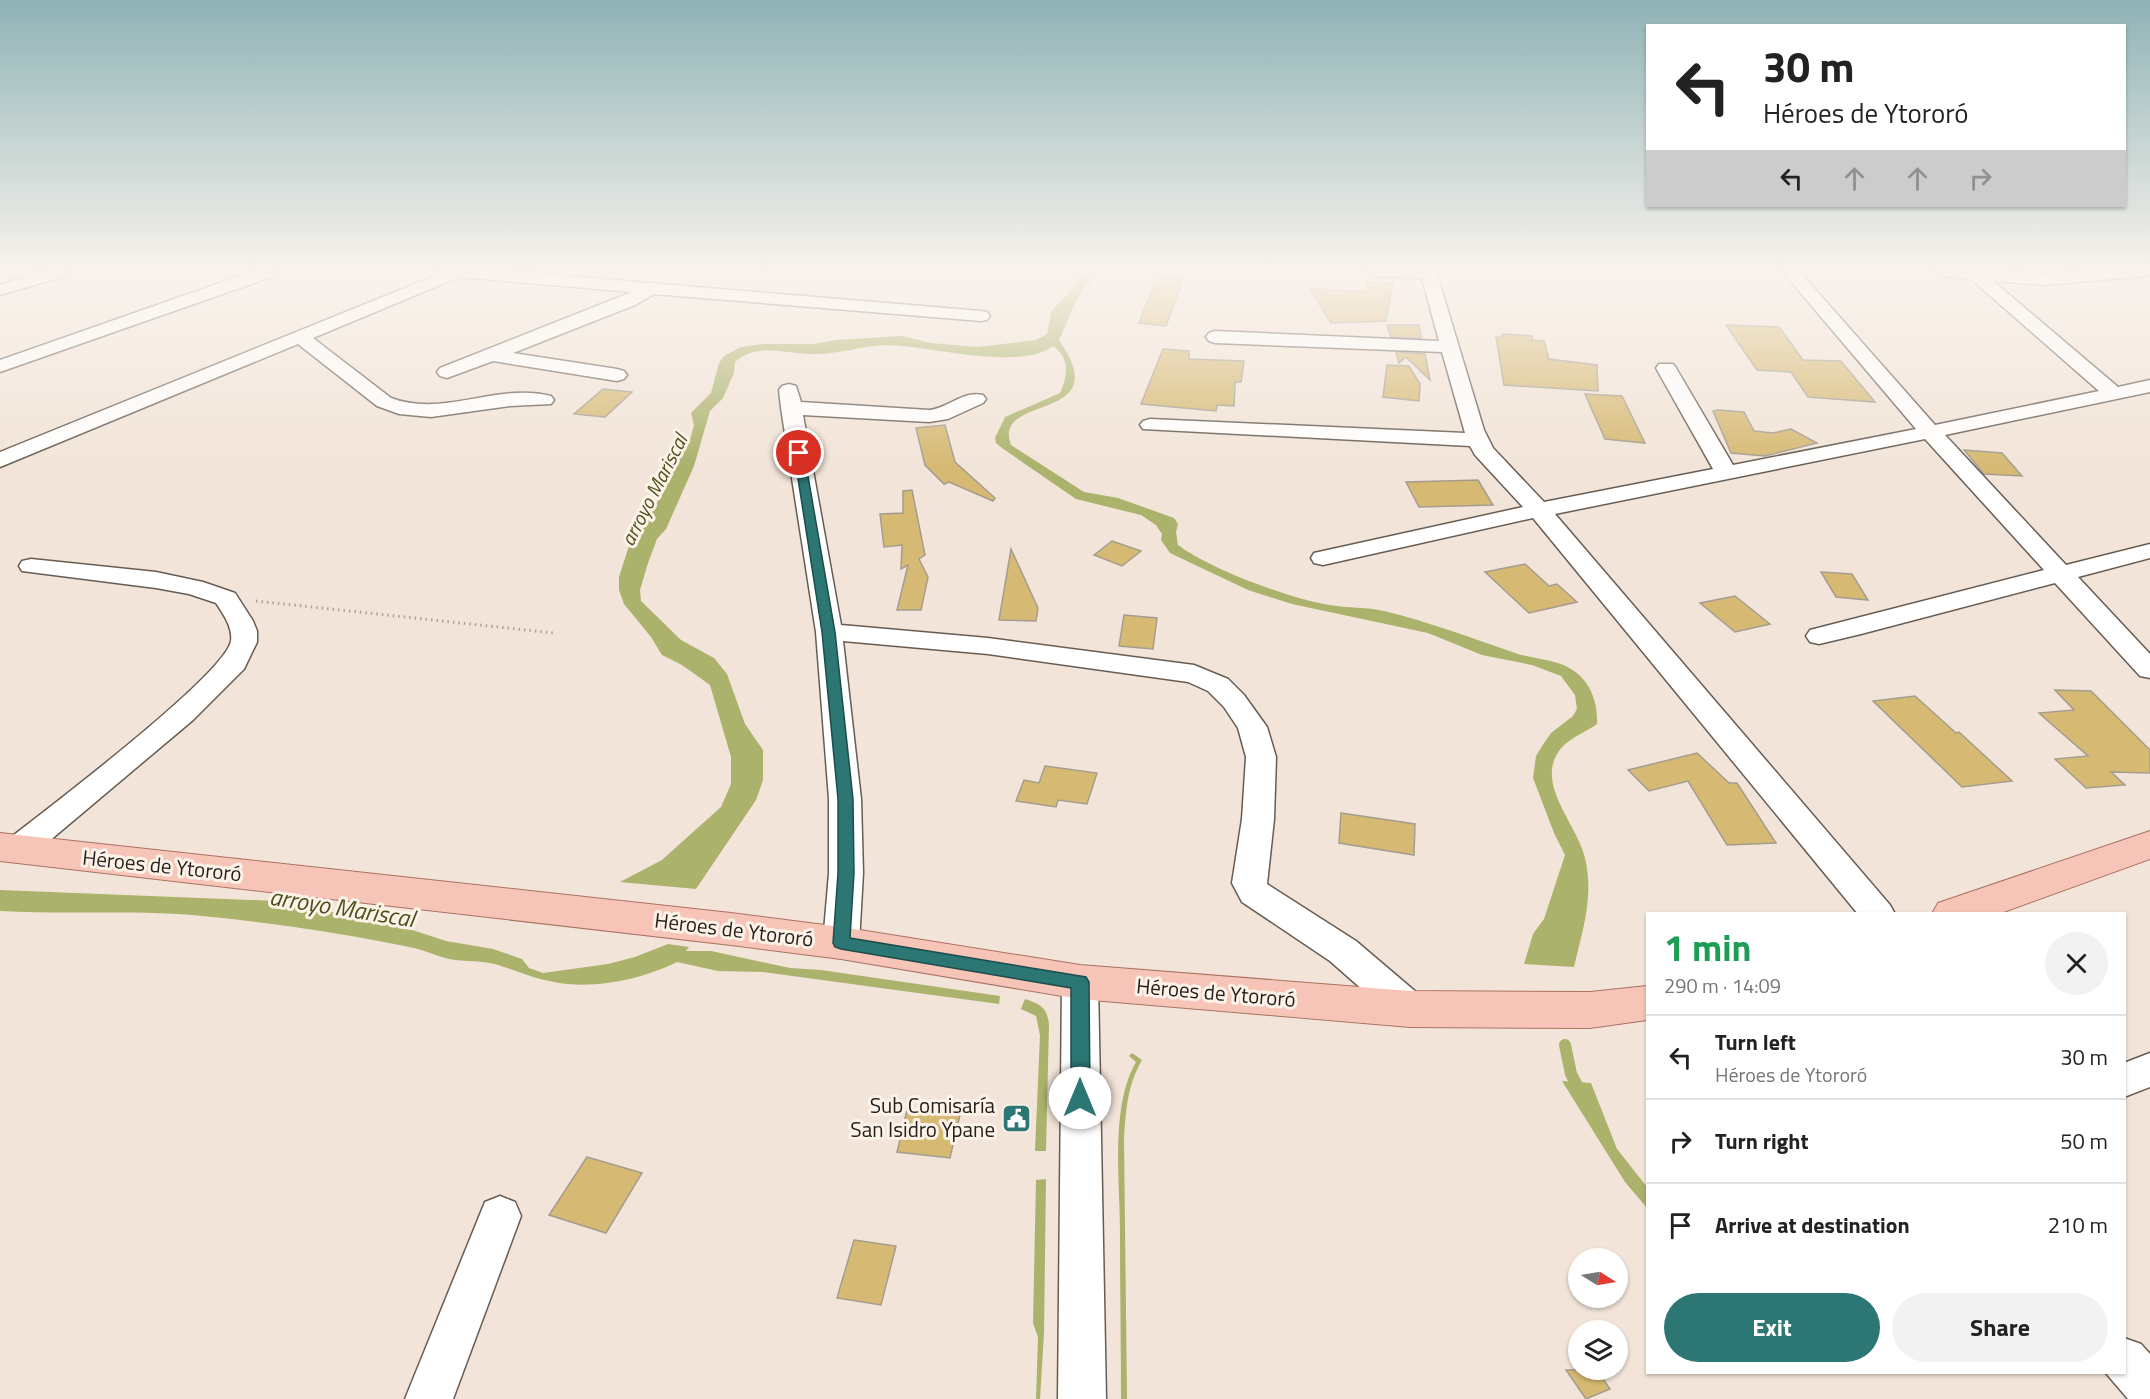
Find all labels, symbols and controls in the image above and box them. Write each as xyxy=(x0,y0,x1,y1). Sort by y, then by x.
text: 30 m xyxy=(1763,34,1855,98)
icon: left xyxy=(1664,48,1742,126)
text: Héroes de Ytororó xyxy=(1763,92,1969,133)
icon: left xyxy=(1775,162,1808,195)
icon: ahead xyxy=(1838,162,1871,195)
icon: ahead xyxy=(1901,162,1934,195)
icon: right xyxy=(1964,162,1997,195)
water label: arroyo Mariscal xyxy=(612,426,696,551)
pin xyxy=(773,427,824,478)
icon: arrive xyxy=(782,436,815,469)
street label: Héroes de Ytororó xyxy=(81,841,243,889)
water label: arroyo Mariscal xyxy=(267,878,420,937)
street label: Héroes de Ytororó xyxy=(653,903,815,955)
text: 1 min xyxy=(1664,920,1751,975)
button: close xyxy=(2045,932,2108,995)
street label: Héroes de Ytororó xyxy=(1135,969,1297,1015)
text: 290 m · 14:09 xyxy=(1664,970,1781,1001)
text: Turn left xyxy=(1715,1025,1796,1059)
text: 30 m xyxy=(2060,1040,2108,1074)
icon: left xyxy=(1664,1041,1697,1074)
text: Héroes de Ytororó xyxy=(1715,1059,1867,1090)
position arrow xyxy=(1048,1066,1112,1130)
place label: Sub Comisaría San Isidro Ypane xyxy=(850,1089,995,1145)
public building icon: Sub Comisaría San Isidro Ypane xyxy=(1000,1102,1032,1134)
text: Turn right xyxy=(1715,1124,1809,1158)
text: 50 m xyxy=(2060,1124,2108,1158)
icon: right xyxy=(1664,1125,1697,1158)
text: Arrive at destination xyxy=(1715,1208,1910,1242)
text: 210 m xyxy=(2048,1208,2108,1242)
icon: arrive xyxy=(1664,1209,1697,1242)
north arrow xyxy=(1568,1248,1628,1308)
map controls xyxy=(1568,1248,1628,1380)
button: Exit xyxy=(1664,1293,1880,1362)
button: Share xyxy=(1892,1293,2108,1362)
button: layers xyxy=(1568,1320,1628,1380)

